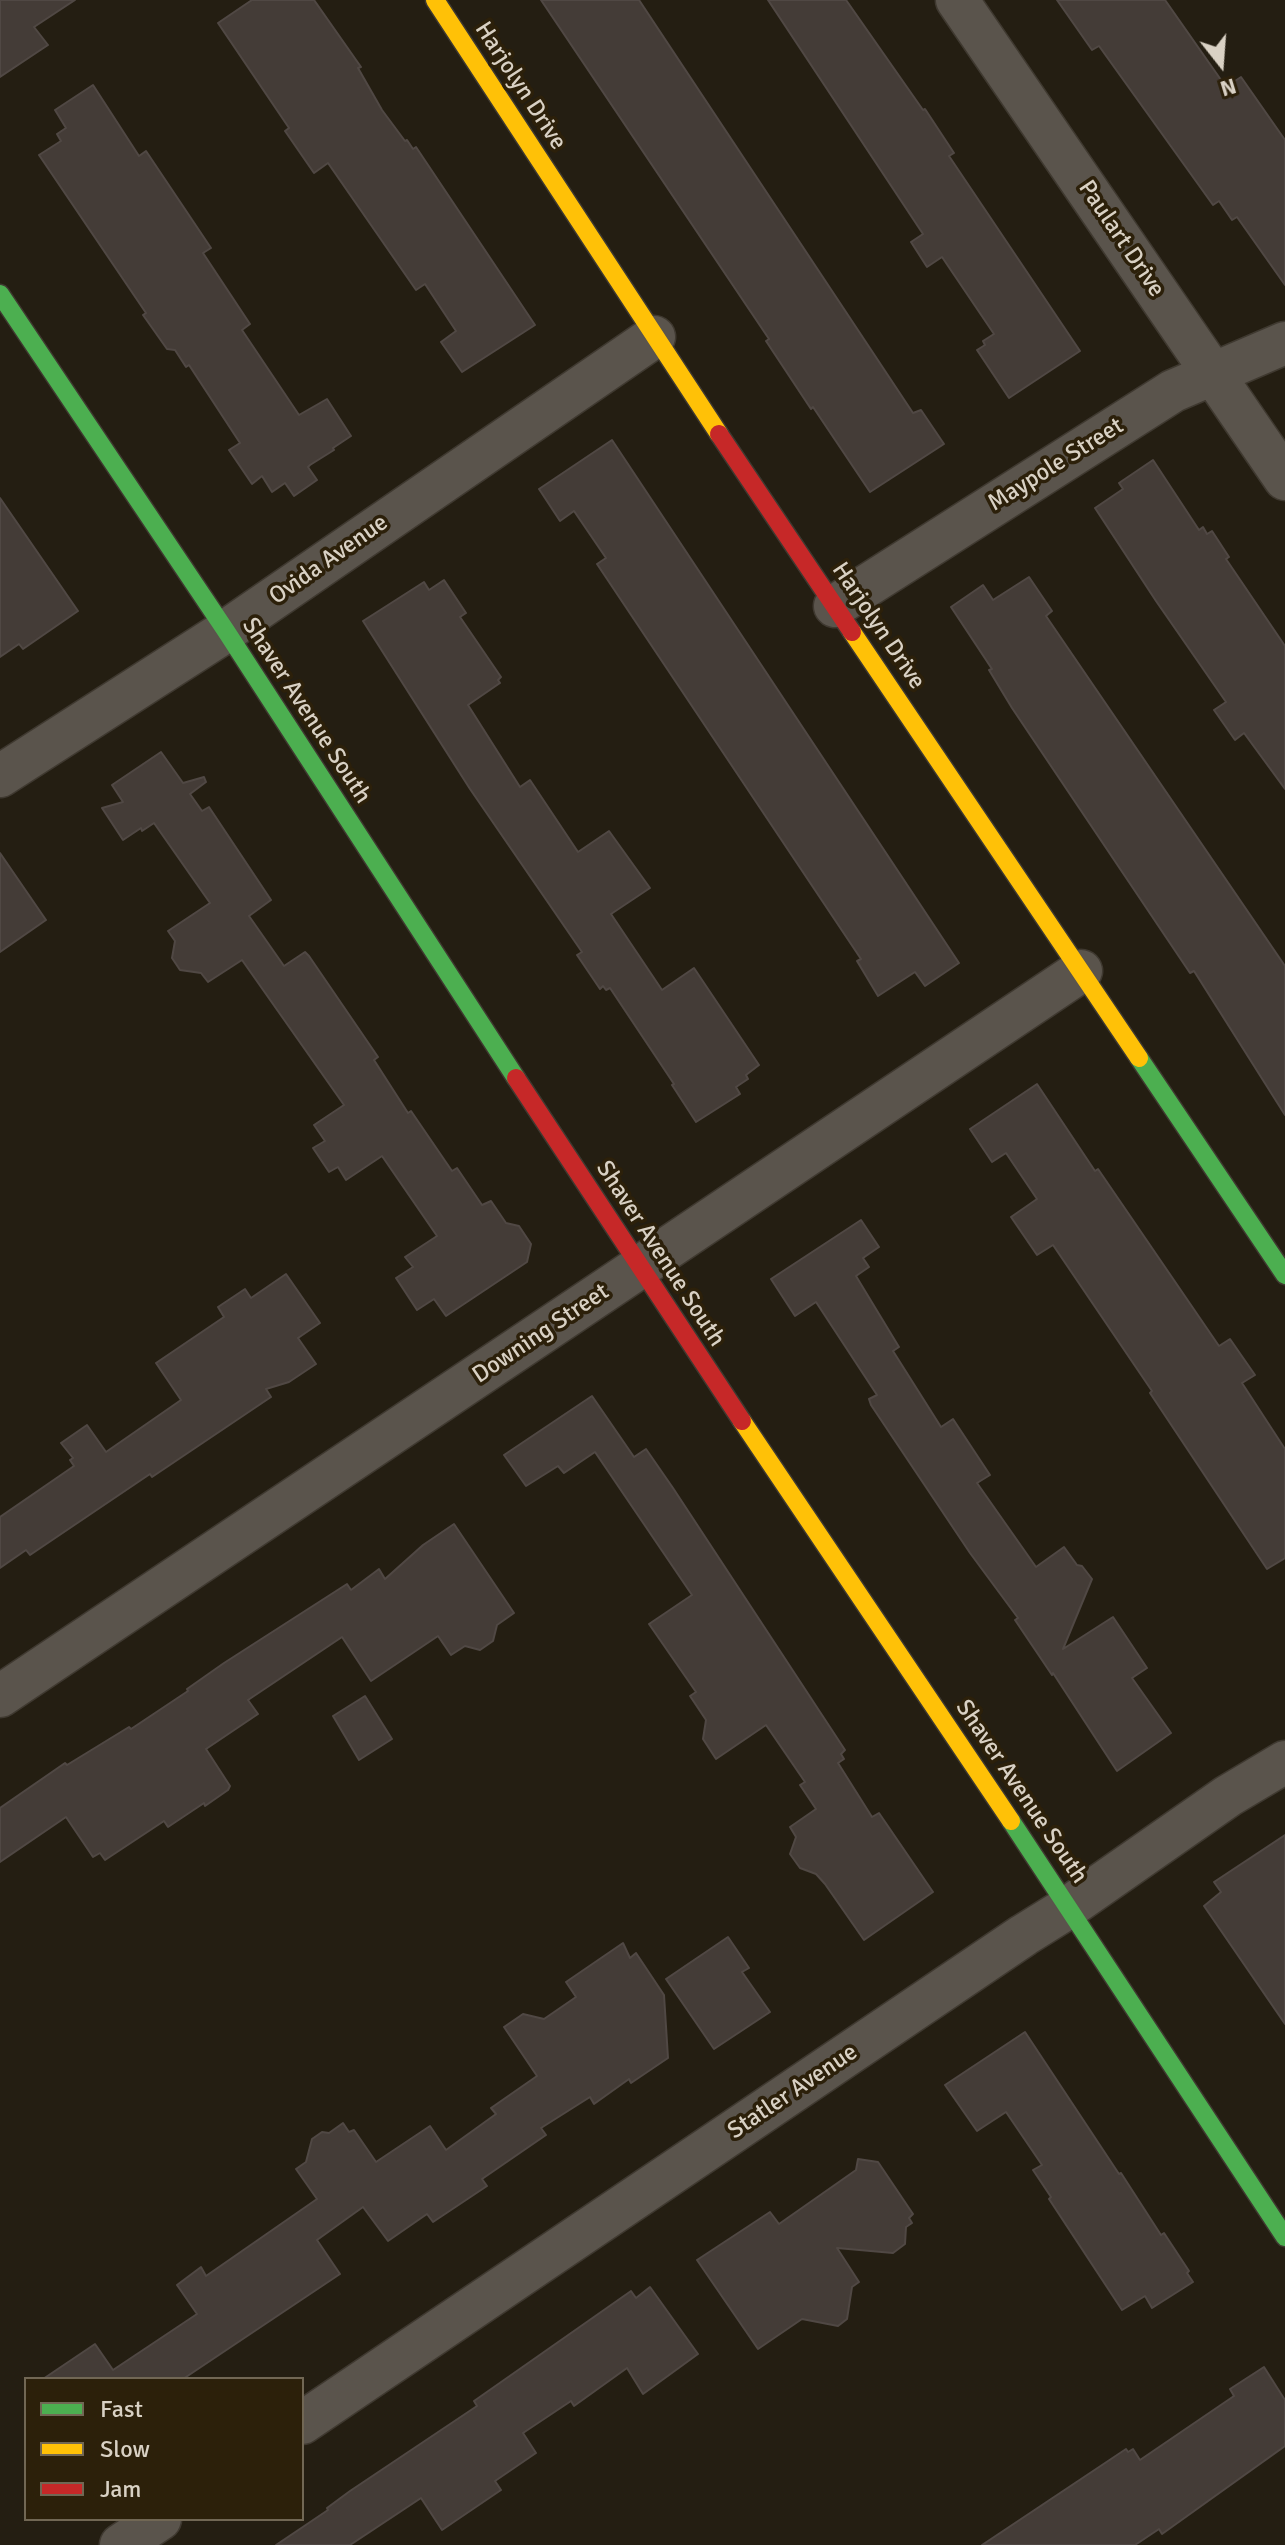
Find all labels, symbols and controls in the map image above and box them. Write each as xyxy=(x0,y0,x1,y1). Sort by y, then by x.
street label: Harjolyn Drive xyxy=(468,17,572,155)
north arrow xyxy=(1181,24,1261,104)
text: N xyxy=(1217,72,1239,103)
street label: Paulart Drive xyxy=(1072,175,1170,303)
street label: Maypole Street xyxy=(983,412,1129,518)
street label: Ovida Avenue xyxy=(264,509,394,611)
street label: Harjolyn Drive xyxy=(825,557,931,695)
street label: Shaver Avenue South xyxy=(235,613,377,809)
street label: Shaver Avenue South xyxy=(589,1156,731,1352)
street label: Downing Street xyxy=(467,1278,615,1390)
street label: Shaver Avenue South xyxy=(949,1695,1093,1889)
street label: Statler Avenue xyxy=(723,2038,863,2146)
legend xyxy=(24,2377,304,2521)
text: Fast xyxy=(100,2394,143,2424)
text: Slow xyxy=(100,2434,150,2464)
text: Jam xyxy=(100,2474,141,2504)

